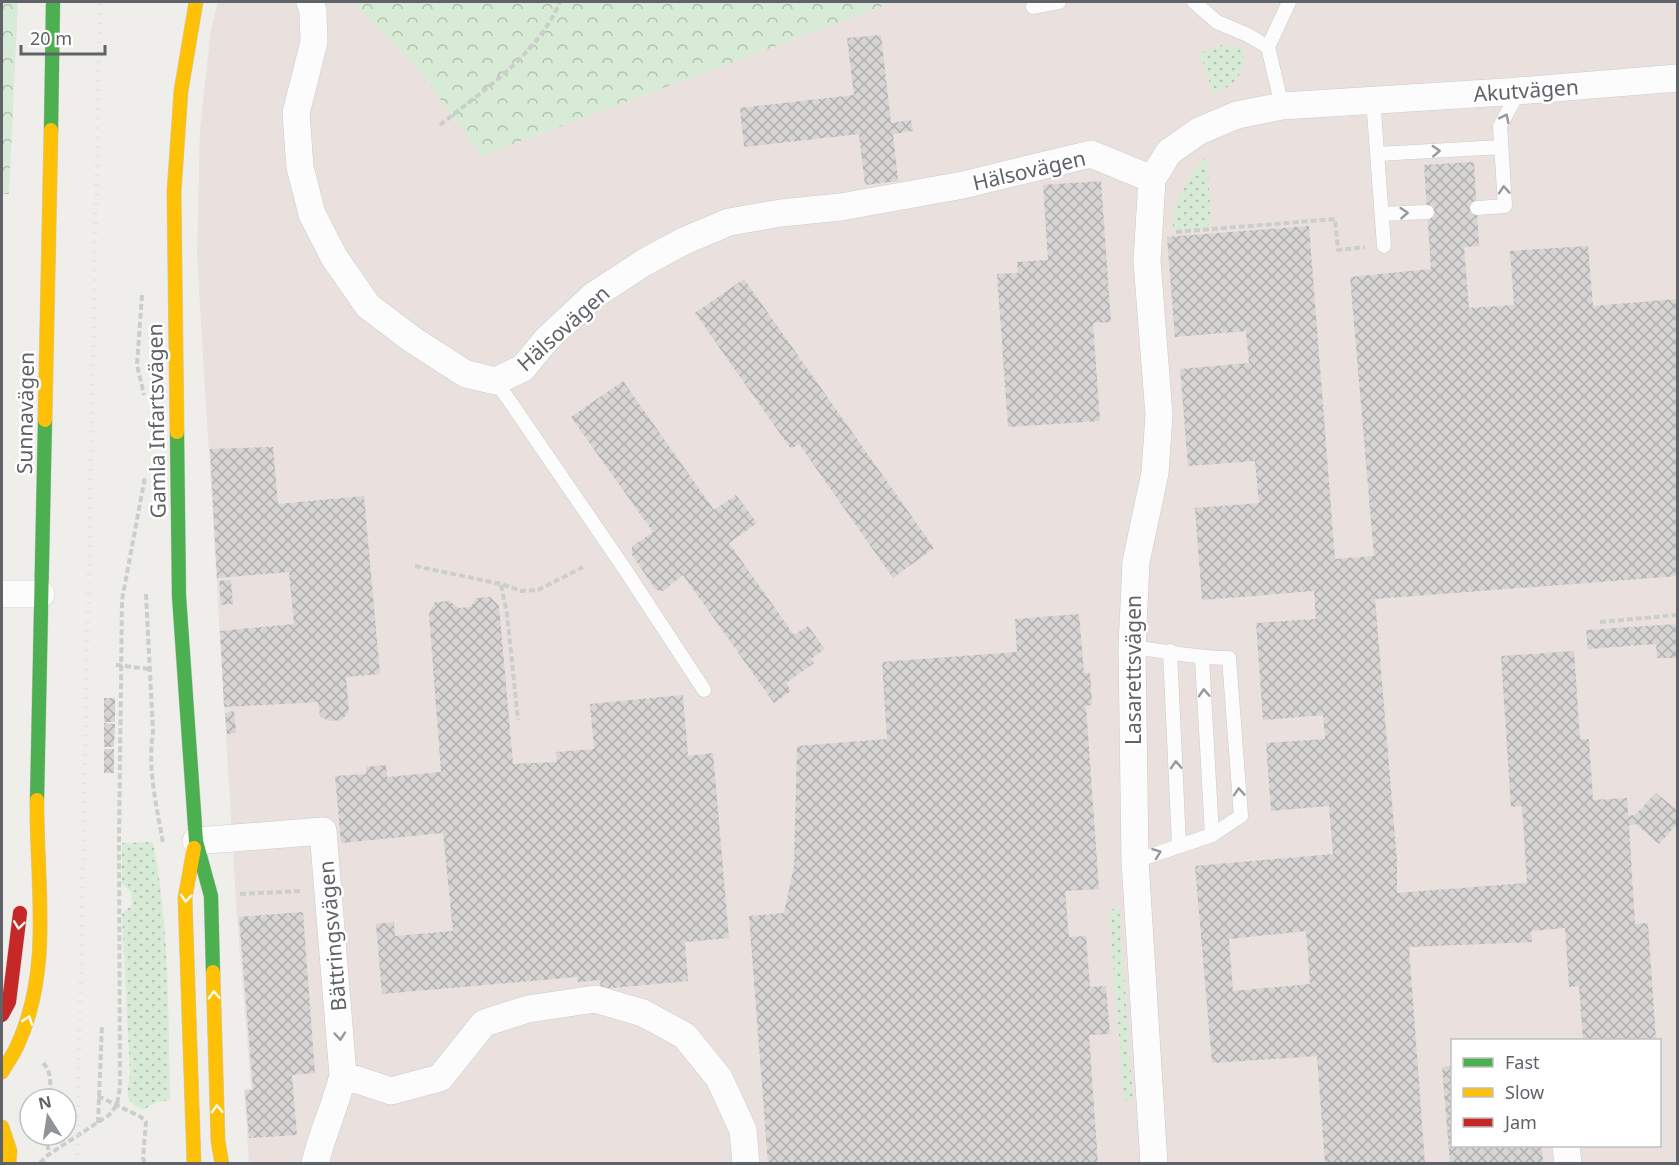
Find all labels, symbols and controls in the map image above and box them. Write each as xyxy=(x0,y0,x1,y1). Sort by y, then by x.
scale bar xyxy=(21,18,105,56)
text: 20 m xyxy=(30,26,72,50)
street label: Akutvägen xyxy=(1472,72,1580,108)
one-way arrow xyxy=(1497,113,1509,124)
street label: Hälsovägen xyxy=(970,143,1088,197)
one-way arrow xyxy=(1431,144,1440,157)
one-way arrow xyxy=(1498,186,1511,195)
one-way arrow xyxy=(1400,207,1409,220)
street label: Hälsovägen xyxy=(511,279,615,377)
street label: Gamla Infartsvägen xyxy=(140,323,172,519)
street label: Sunnavägen xyxy=(10,352,40,474)
street label: Lasarettsvägen xyxy=(1119,595,1147,745)
one-way arrow xyxy=(1197,688,1210,697)
one-way arrow xyxy=(1169,761,1182,770)
one-way arrow xyxy=(1233,788,1246,797)
one-way arrow xyxy=(1151,847,1162,860)
street label: Bättringsvägen xyxy=(311,860,353,1012)
one-way arrow xyxy=(180,894,193,903)
one-way arrow xyxy=(13,920,25,930)
one-way arrow xyxy=(207,991,220,1000)
one-way arrow xyxy=(21,1015,34,1026)
one-way arrow xyxy=(333,1032,346,1041)
legend xyxy=(1451,1039,1661,1147)
text: Fast xyxy=(1505,1050,1540,1074)
text: Slow xyxy=(1505,1080,1544,1104)
north arrow xyxy=(18,1087,78,1147)
text: N xyxy=(36,1090,54,1114)
one-way arrow xyxy=(211,1104,223,1113)
text: Jam xyxy=(1503,1110,1537,1134)

